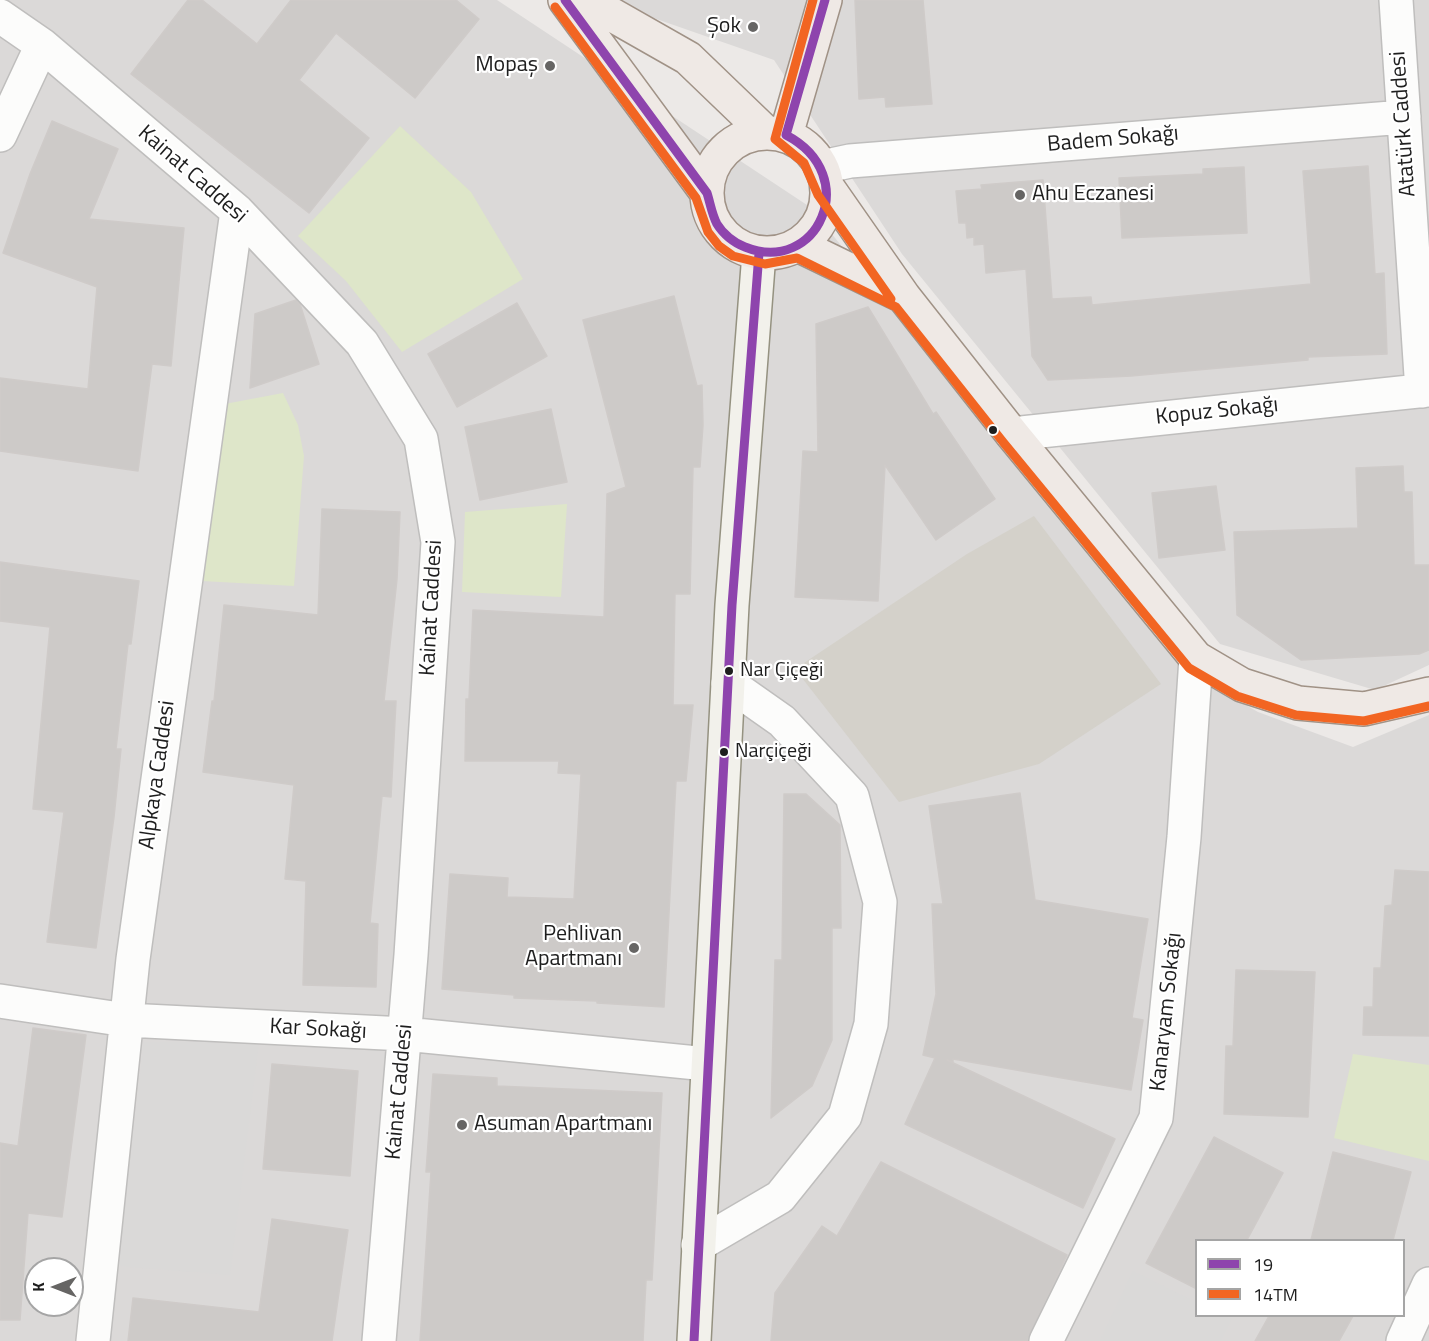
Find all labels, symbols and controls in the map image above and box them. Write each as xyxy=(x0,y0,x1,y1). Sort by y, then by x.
place label: Şok xyxy=(707,14,741,40)
marker: Şok xyxy=(746,20,760,34)
street label: Atatürk Caddesi xyxy=(1386,50,1422,198)
place label: Mopaş xyxy=(475,53,538,79)
marker: Mopaş xyxy=(543,59,557,73)
street label: Kainat Caddesi xyxy=(132,120,252,230)
street label: Badem Sokağı xyxy=(1046,121,1180,159)
place label: Ahu Eczanesi xyxy=(1032,182,1154,208)
marker: Ahu Eczanesi xyxy=(1013,188,1027,202)
street label: Kopuz Sokağı xyxy=(1154,392,1280,432)
unlabelled marker xyxy=(987,424,999,436)
street label: Kainat Caddesi xyxy=(415,539,449,677)
place label: Nar Çiçeği xyxy=(740,659,823,683)
marker: Nar Çiçeği xyxy=(723,665,735,677)
street label: Alpkaya Caddesi xyxy=(134,699,182,851)
place label: Narçiçeği xyxy=(735,740,812,764)
marker: Narçiçeği xyxy=(718,746,730,758)
place label: Pehlivan Apartmanı xyxy=(525,922,622,974)
street label: Kanaryam Sokağı xyxy=(1146,931,1188,1093)
marker: Pehlivan Apartmanı xyxy=(627,941,641,955)
street label: Kar Sokağı xyxy=(269,1014,367,1046)
street label: Kainat Caddesi xyxy=(381,1023,419,1161)
place label: Asuman Apartmanı xyxy=(474,1112,652,1138)
marker: Asuman Apartmanı xyxy=(455,1118,469,1132)
legend xyxy=(1195,1239,1405,1317)
text: 19 xyxy=(1253,1251,1273,1278)
north arrow xyxy=(24,1257,84,1317)
text: 14TM xyxy=(1253,1281,1298,1308)
text: K xyxy=(26,1282,50,1292)

